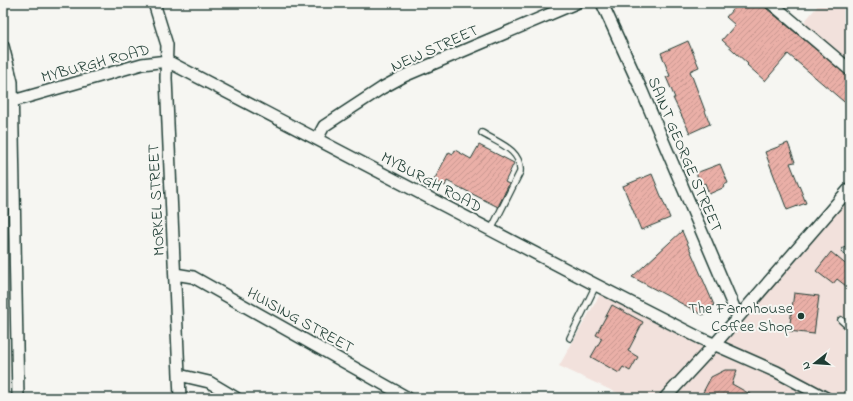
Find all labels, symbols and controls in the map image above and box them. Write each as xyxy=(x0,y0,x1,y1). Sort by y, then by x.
street label: NEW STREET xyxy=(387,19,483,79)
street label: MYBURGH ROAD xyxy=(39,38,152,90)
street label: SAINT GEORGE STREET xyxy=(641,73,728,236)
street label: MORKEL STREET xyxy=(142,143,172,257)
street label: MYBURGH ROAD xyxy=(376,146,486,220)
street label: HUISING STREET xyxy=(242,281,358,360)
place label: The Farmhouse Coffee Shop xyxy=(688,297,794,339)
marker: The Farmhouse Coffee Shop xyxy=(796,311,806,321)
north arrow xyxy=(795,343,835,383)
text: N xyxy=(798,360,815,372)

